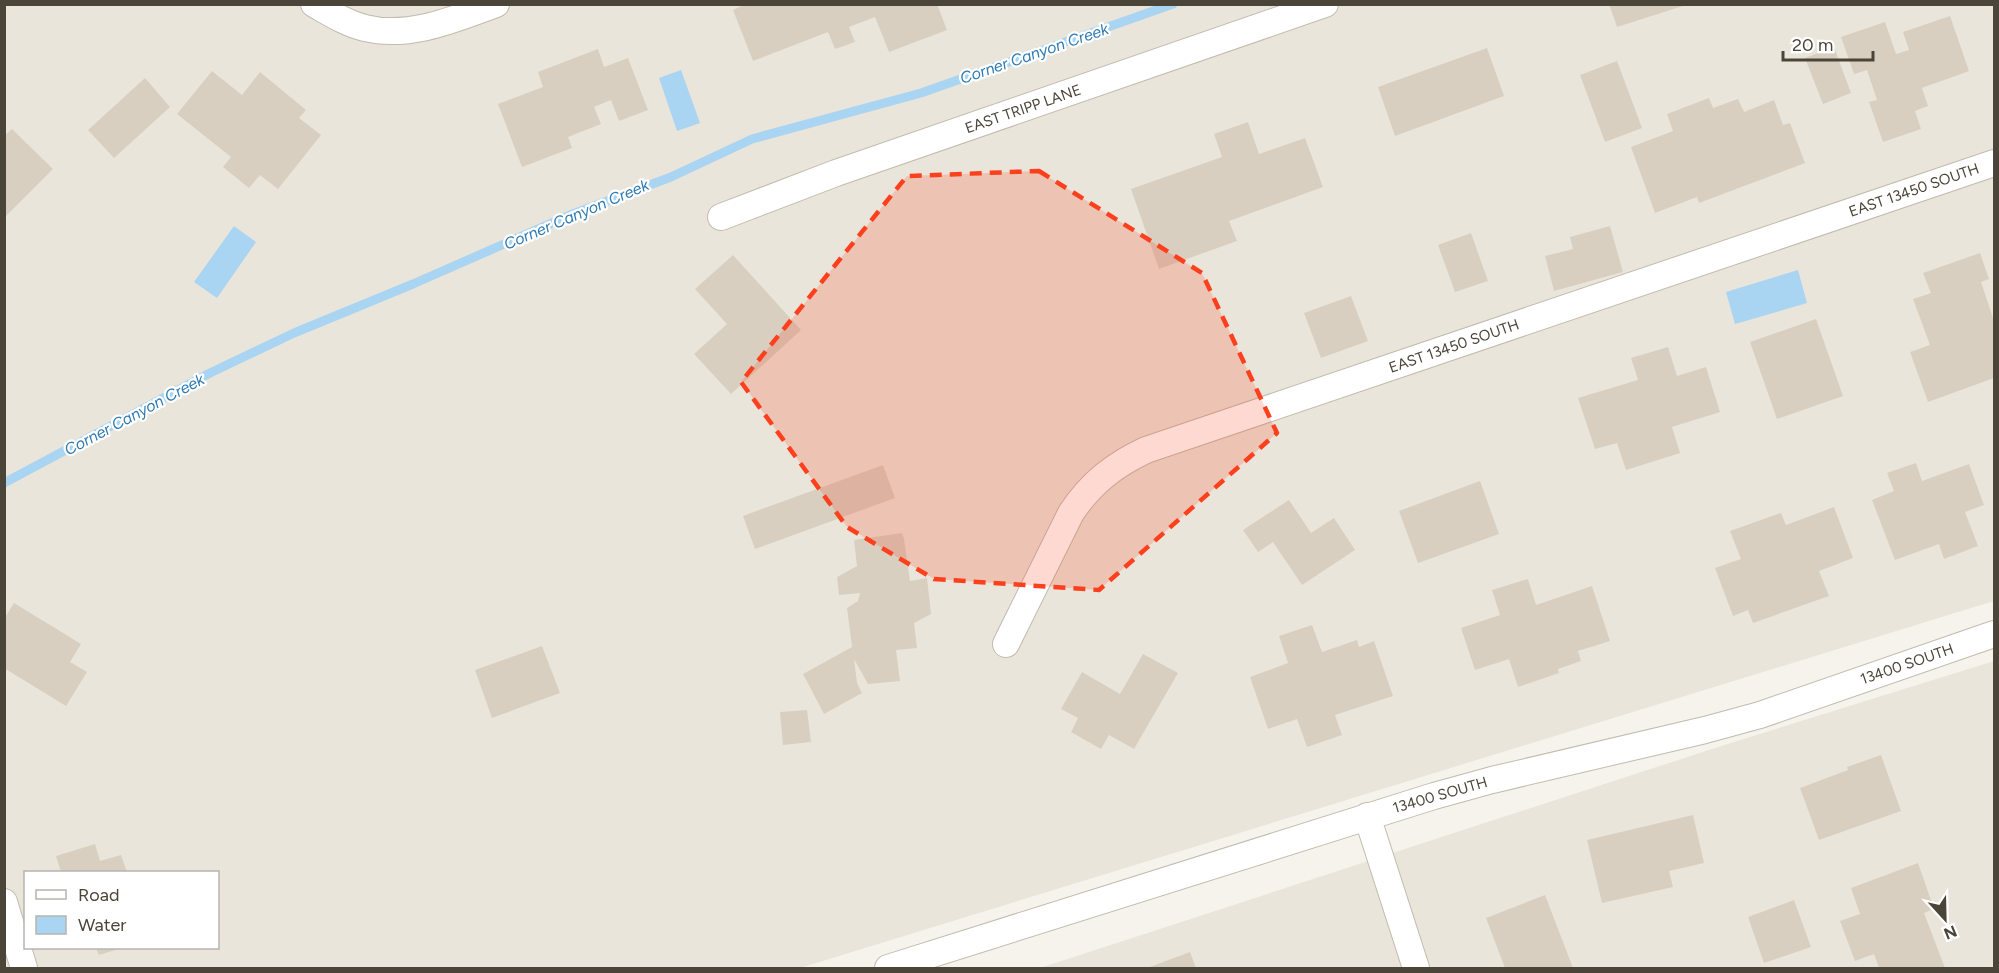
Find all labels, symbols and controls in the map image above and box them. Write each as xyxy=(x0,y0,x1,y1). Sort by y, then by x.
water label: Corner Canyon Creek xyxy=(957,19,1112,88)
scale bar xyxy=(1783,24,1873,62)
text: 20 m xyxy=(1792,34,1833,56)
street label: EAST TRIPP LANE xyxy=(963,81,1083,137)
street label: EAST 13450 SOUTH xyxy=(1846,159,1982,221)
water label: Corner Canyon Creek xyxy=(501,175,653,254)
street label: EAST 13450 SOUTH xyxy=(1386,315,1522,377)
water label: Corner Canyon Creek xyxy=(61,369,209,459)
street label: 13400 SOUTH xyxy=(1858,640,1956,688)
street label: 13400 SOUTH xyxy=(1391,773,1489,817)
legend xyxy=(24,871,219,949)
text: Road xyxy=(78,884,119,906)
north arrow xyxy=(1915,889,1975,949)
text: Water xyxy=(78,914,126,936)
text: N xyxy=(1941,921,1960,944)

